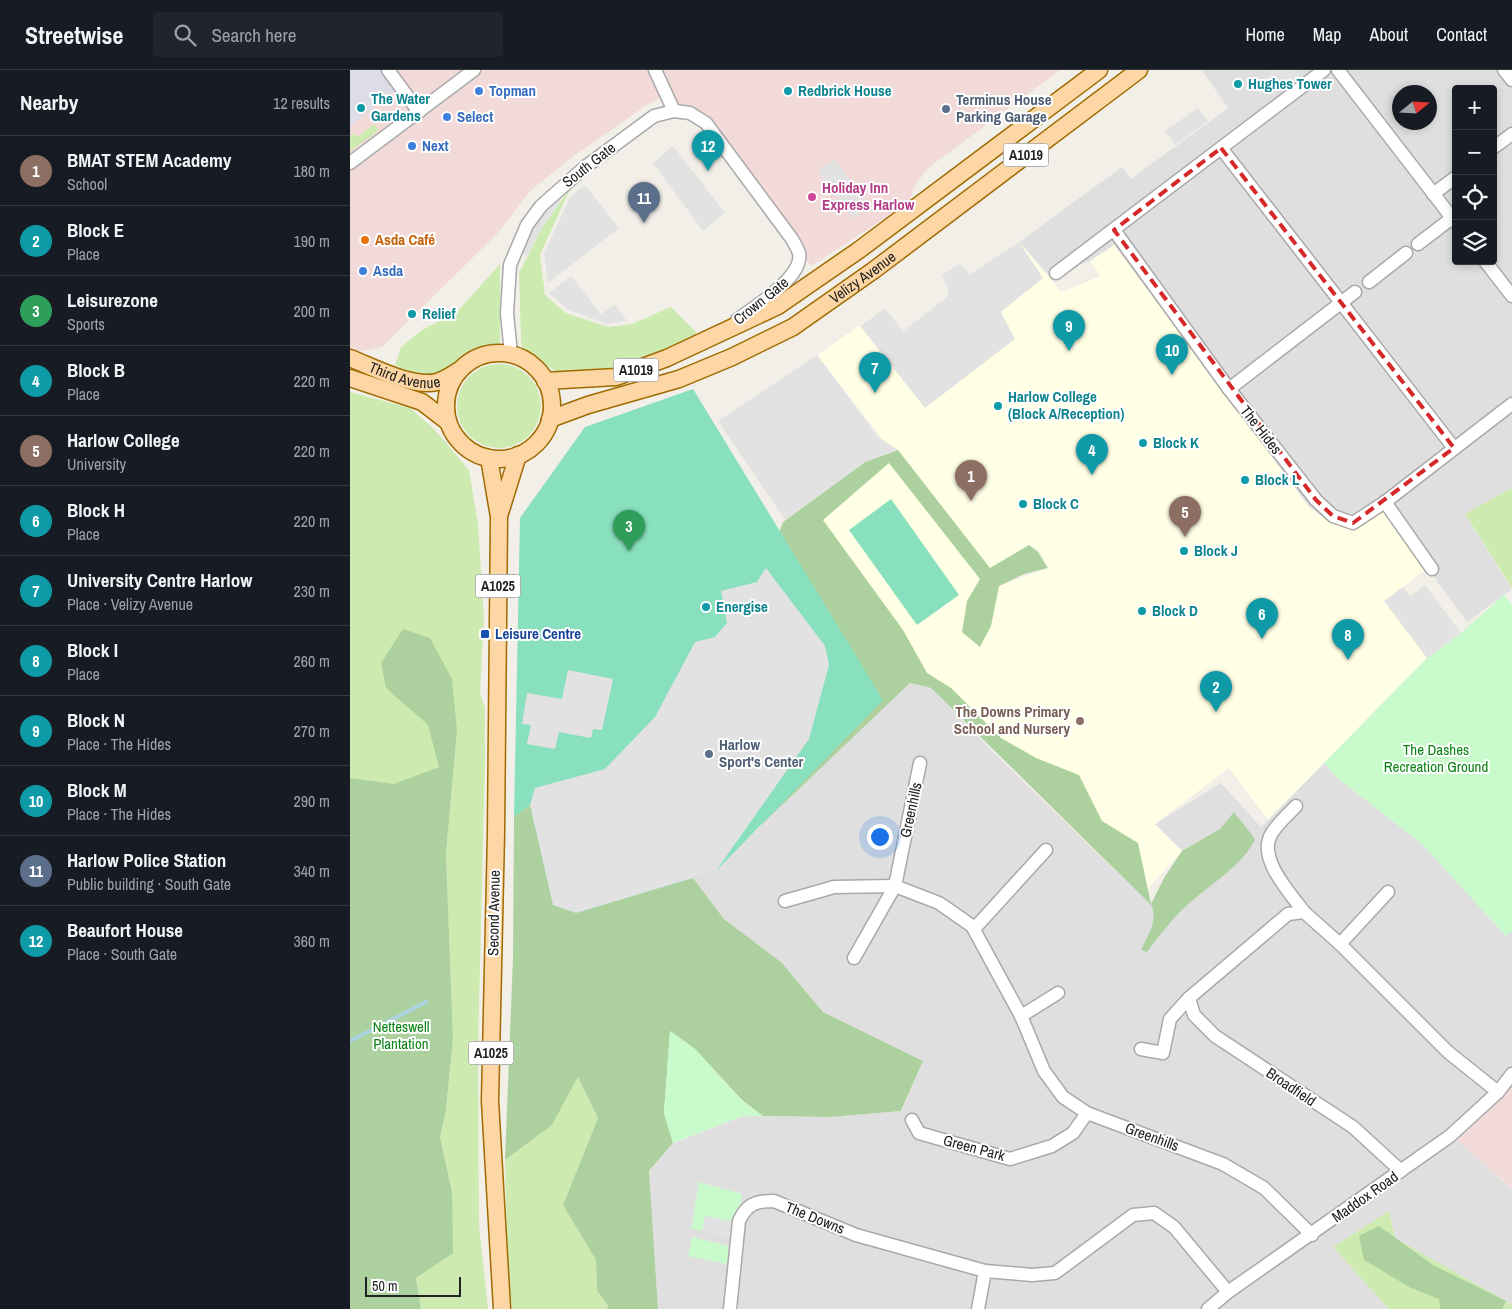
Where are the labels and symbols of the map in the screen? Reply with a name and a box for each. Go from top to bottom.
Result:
place label: Hughes Tower [1248,73,1332,94]
marker: Hughes Tower [1232,78,1244,90]
place label: Topman [489,80,536,101]
place label: Redbrick House [798,80,892,101]
marker: Topman [473,85,485,97]
marker: Redbrick House [782,85,794,97]
north arrow [1392,85,1437,130]
place label: The Water Gardens [371,88,430,126]
place label: Terminus House Parking Garage [956,89,1052,127]
marker: The Water Gardens [355,102,367,114]
marker: Terminus House Parking Garage [940,103,952,115]
place label: Select [457,106,493,127]
marker: Select [441,111,453,123]
pin: 12 [692,130,724,171]
place label: Next [422,135,449,156]
street label: South Gate [558,137,620,192]
marker: Next [406,140,418,152]
road number: A1019 [1004,144,1048,166]
place label: Holiday Inn Express Harlow [822,177,915,215]
pin: 11 [628,182,660,223]
marker: Holiday Inn Express Harlow [806,191,818,203]
place label: Asda Café [375,229,435,250]
marker: Asda Café [359,234,371,246]
street label: Velizy Avenue [825,246,900,308]
place label: Asda [373,260,403,281]
marker: Asda [357,265,369,277]
street label: Crown Gate [729,272,793,329]
place label: Relief [422,303,456,324]
marker: Relief [406,308,418,320]
pin: 9 [1053,310,1085,351]
pin: 10 [1156,334,1188,375]
pin: 7 [859,352,891,393]
street label: Third Avenue [366,356,442,393]
road number: A1019 [614,358,658,382]
place label: Harlow College (Block A/Reception) [1008,386,1124,424]
marker: Harlow College (Block A/Reception) [992,400,1004,412]
street label: The Hides [1236,401,1287,459]
place label: Block K [1153,432,1199,453]
pin: 4 [1076,434,1108,475]
marker: Block K [1137,437,1149,449]
pin: 1 [955,460,987,501]
place label: Block L [1255,469,1300,490]
marker: Block L [1239,474,1251,486]
place label: Block C [1033,493,1079,514]
pin: 5 [1169,496,1201,537]
marker: Block C [1017,498,1029,510]
pin: 3 [613,510,645,551]
place label: Block J [1194,540,1238,561]
marker: Block J [1178,545,1190,557]
road number: A1025 [476,574,520,598]
place label: Energise [716,596,768,617]
pin: 6 [1246,598,1278,639]
place label: Block D [1152,600,1198,621]
marker: Energise [700,601,712,613]
marker: Block D [1136,605,1148,617]
pin: 8 [1332,619,1364,660]
place label: Leisure Centre [495,623,581,644]
marker: Leisure Centre [479,628,491,640]
pin: 2 [1200,671,1232,712]
place label: The Downs Primary School and Nursery [954,701,1070,739]
marker: The Downs Primary School and Nursery [1074,715,1086,727]
place label: Harlow Sport's Center [719,734,803,772]
park label: The Dashes Recreation Ground [1384,739,1488,777]
marker: Harlow Sport's Center [703,748,715,760]
street label: Greenhills [894,780,927,839]
your location [867,824,893,850]
street label: Second Avenue [482,870,505,956]
park label: Netteswell Plantation [373,1016,429,1054]
road number: A1025 [468,1041,514,1064]
street label: Broadfield [1262,1062,1320,1111]
street label: Greenhills [1122,1117,1182,1156]
street label: Green Park [941,1129,1008,1166]
street label: Maddox Road [1327,1166,1402,1227]
street label: The Downs [782,1196,848,1239]
scale bar [365,1274,461,1297]

